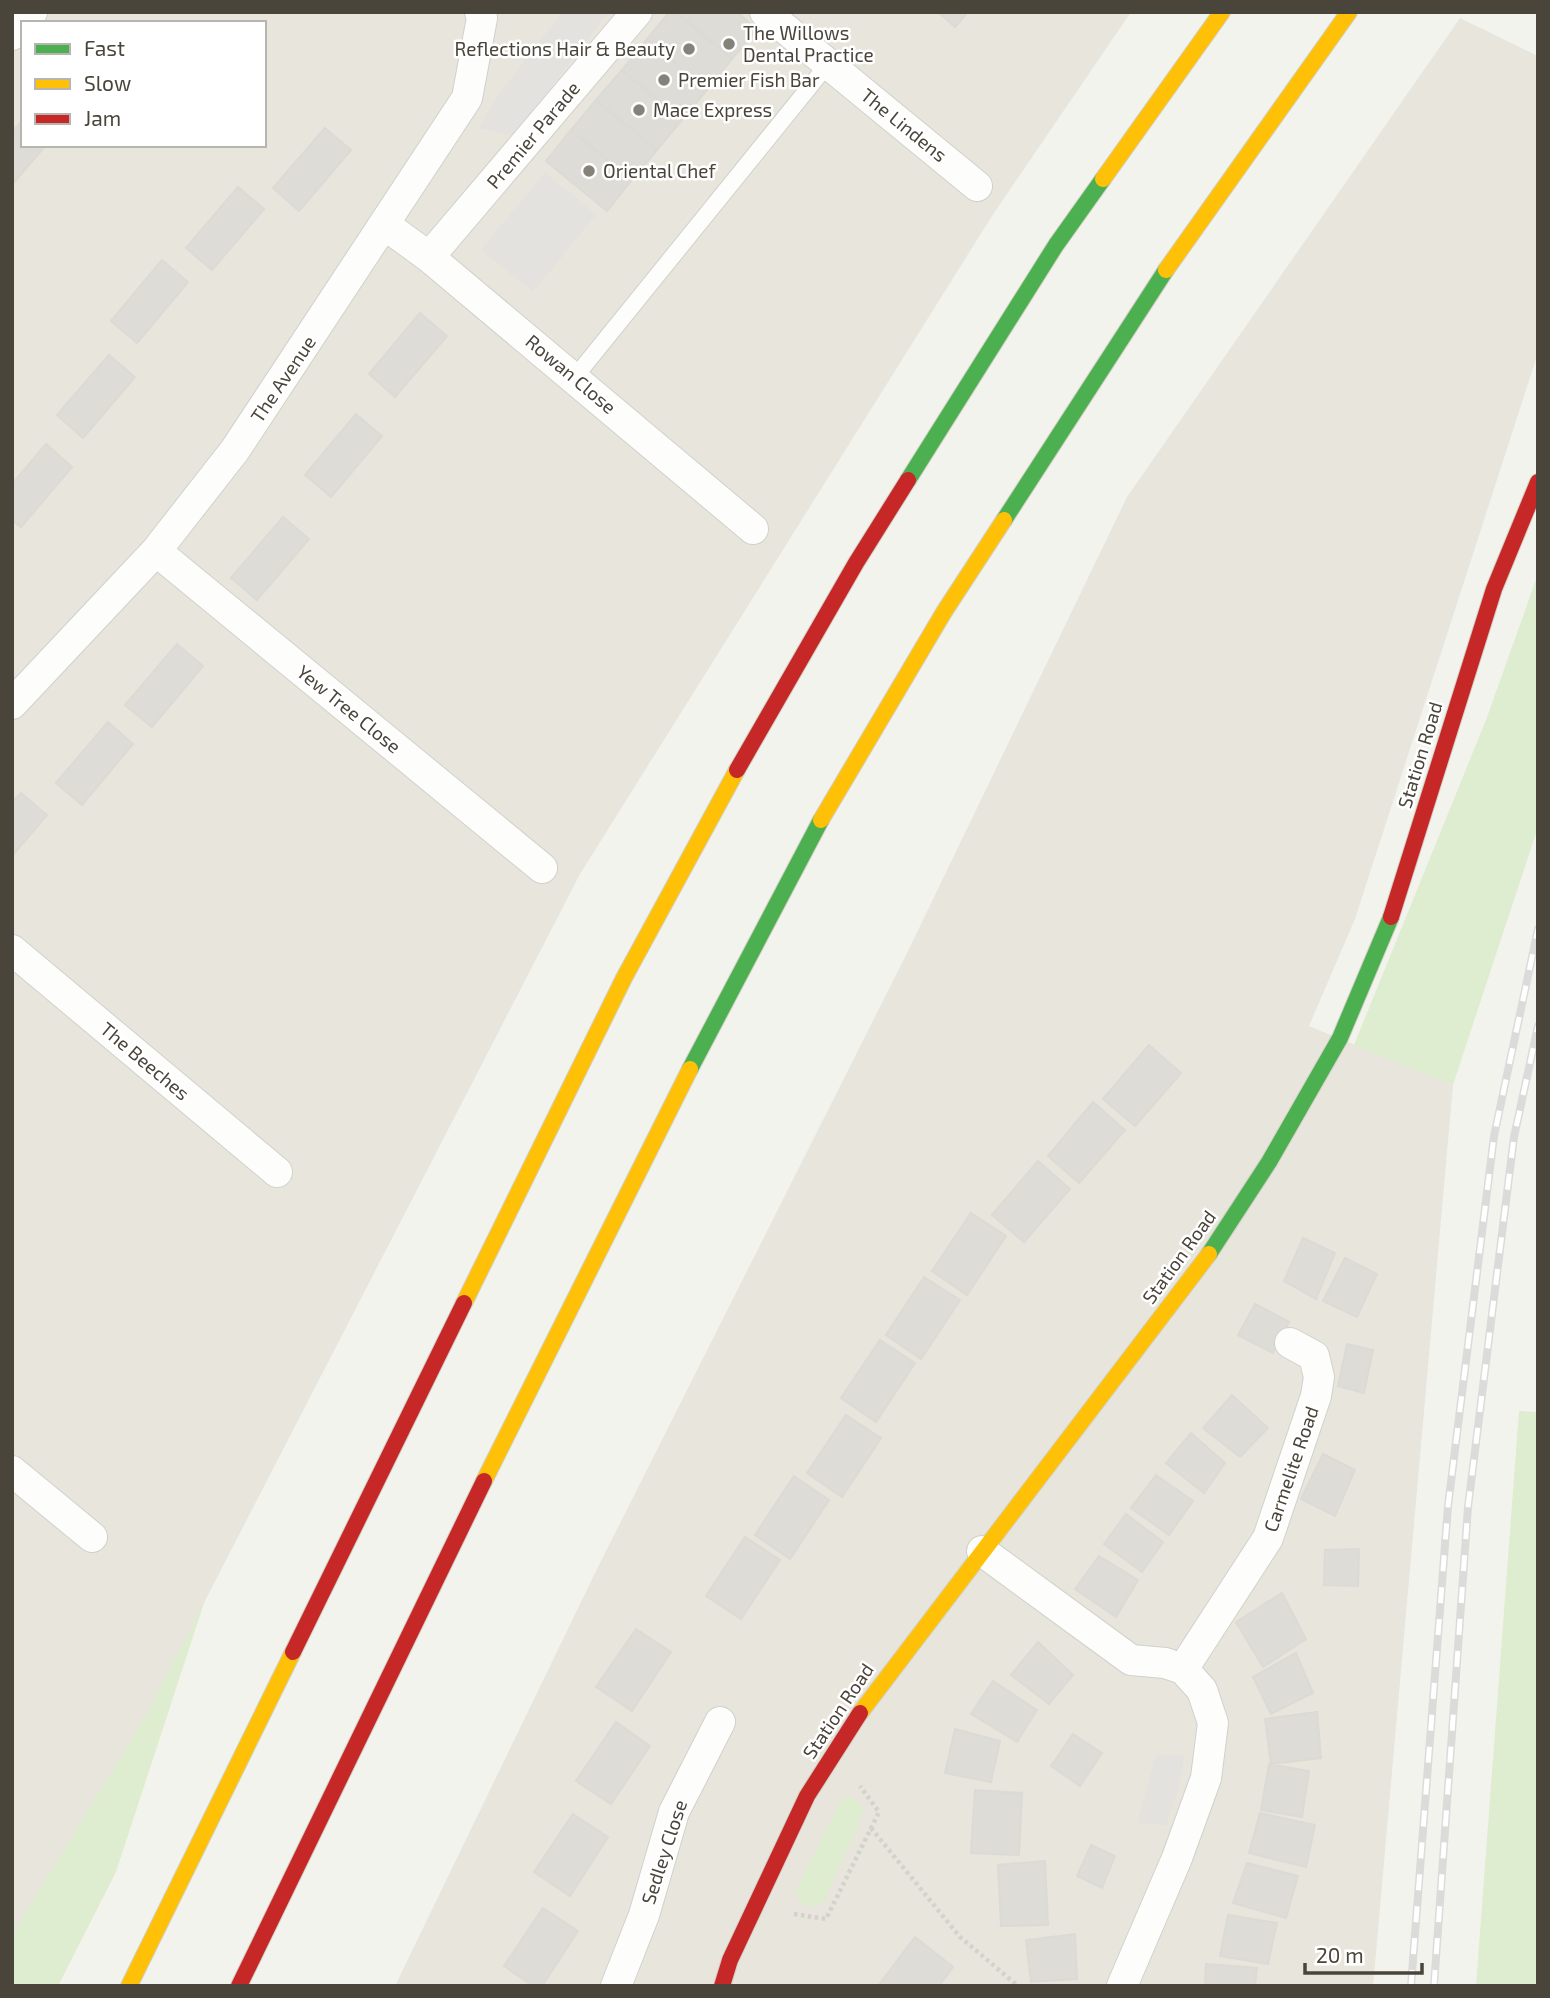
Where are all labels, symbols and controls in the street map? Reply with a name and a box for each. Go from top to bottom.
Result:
legend [21,21,266,147]
place label: The Willows Dental Practice [743,21,874,66]
text: Fast [84,35,125,60]
marker: The Willows Dental Practice [721,36,737,52]
place label: Reflections Hair & Beauty [455,37,675,60]
marker: Reflections Hair & Beauty [681,41,697,57]
place label: Premier Fish Bar [678,68,820,91]
text: Slow [84,70,131,95]
marker: Premier Fish Bar [656,72,672,88]
street label: Premier Parade [481,77,584,193]
street label: The Lindens [857,83,952,166]
place label: Mace Express [653,98,772,121]
marker: Mace Express [631,102,647,118]
text: Jam [84,105,121,130]
place label: Oriental Chef [603,159,716,182]
marker: Oriental Chef [581,163,597,179]
street label: Rowan Close [521,329,621,418]
street label: The Avenue [245,331,320,426]
street label: Yew Tree Close [293,660,406,758]
street label: Station Road [1392,699,1447,811]
street label: The Beeches [96,1017,194,1104]
street label: Station Road [1137,1205,1220,1308]
street label: Carmelite Road [1258,1403,1323,1535]
street label: Station Road [797,1659,878,1763]
street label: Sedley Close [636,1797,691,1907]
scale bar [1305,1932,1422,1976]
text: 20 m [1316,1942,1364,1967]

